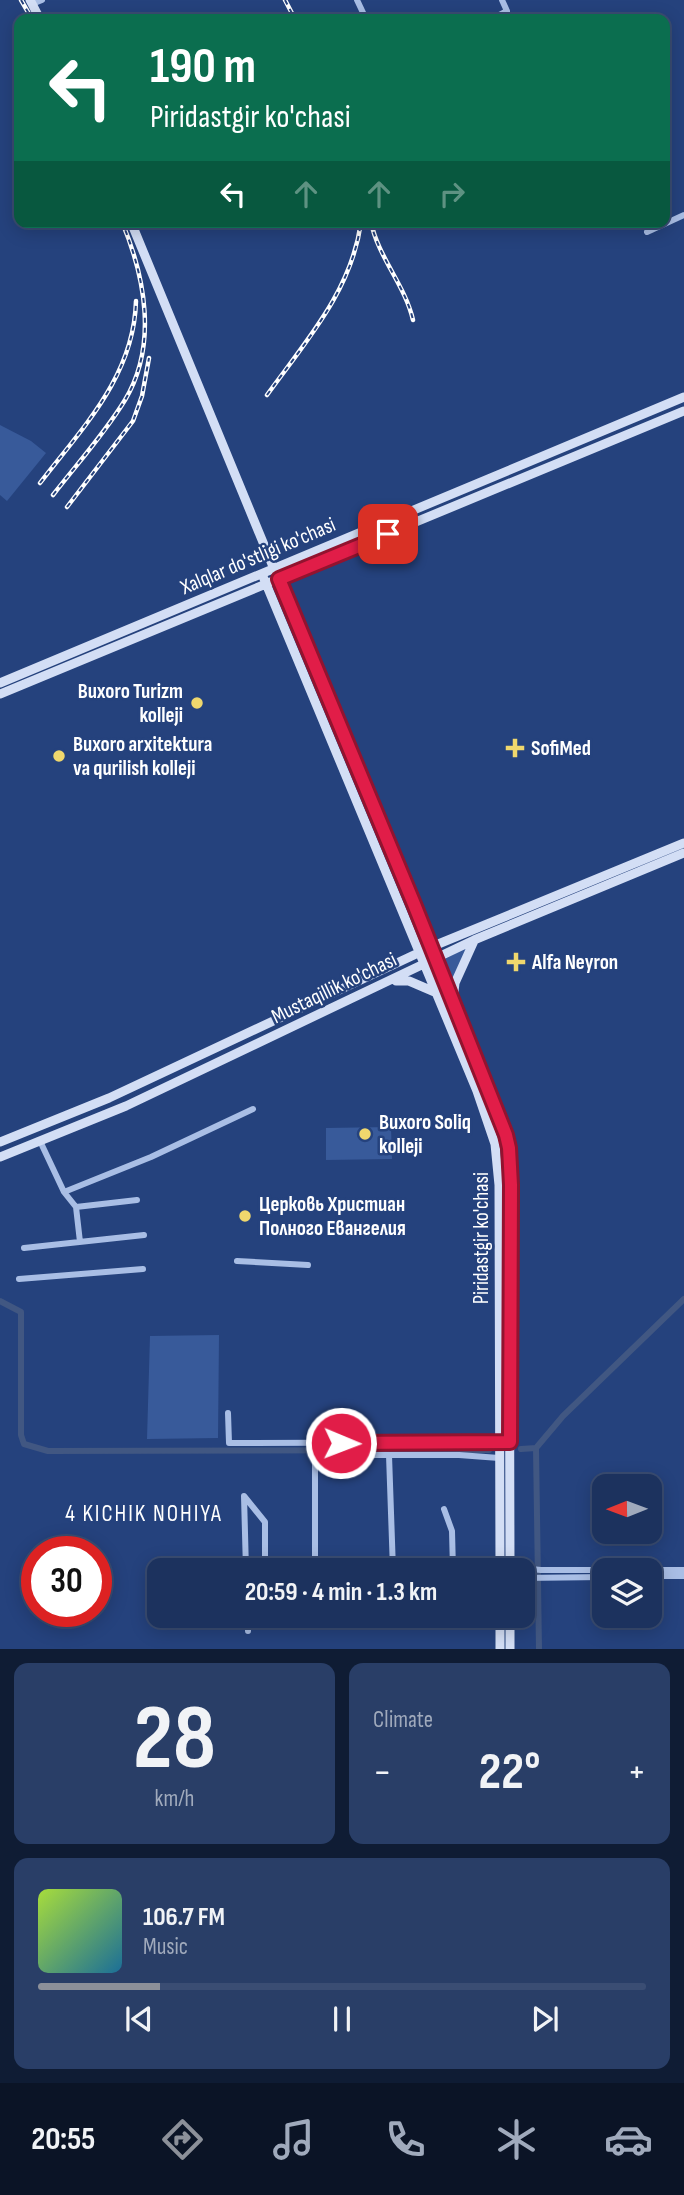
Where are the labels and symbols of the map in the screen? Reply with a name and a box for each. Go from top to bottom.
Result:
pin [358,504,418,564]
street label: Xalqlar do'stligi ko'chasi [176,512,339,600]
place label: Buxoro Turizm kolleji [78,679,183,728]
marker: Buxoro Turizm kolleji [189,695,205,711]
place label: Buxoro arxitektura va qurilish kolleji [73,732,212,781]
place label: SofiMed [531,736,591,761]
marker: SofiMed [505,738,525,758]
marker: Buxoro arxitektura va qurilish kolleji [51,748,67,764]
street label: Mustaqillik ko'chasi [267,947,401,1029]
place label: Alfa Neyron [531,950,618,975]
marker: Alfa Neyron [506,952,526,972]
place label: Buxoro Soliq kolleji [379,1110,471,1159]
marker: Buxoro Soliq kolleji [357,1126,373,1142]
street label: Piridastgir ko'chasi [469,1172,494,1304]
place label: Церковь Христиан Полного Евангелия [259,1192,406,1241]
marker: Церковь Христиан Полного Евангелия [237,1208,253,1224]
position arrow [304,1406,378,1480]
north arrow [592,1474,662,1544]
district label: 4 KICHIK NOHIYA [65,1500,223,1528]
speed limit sign: 30 [21,1536,112,1627]

